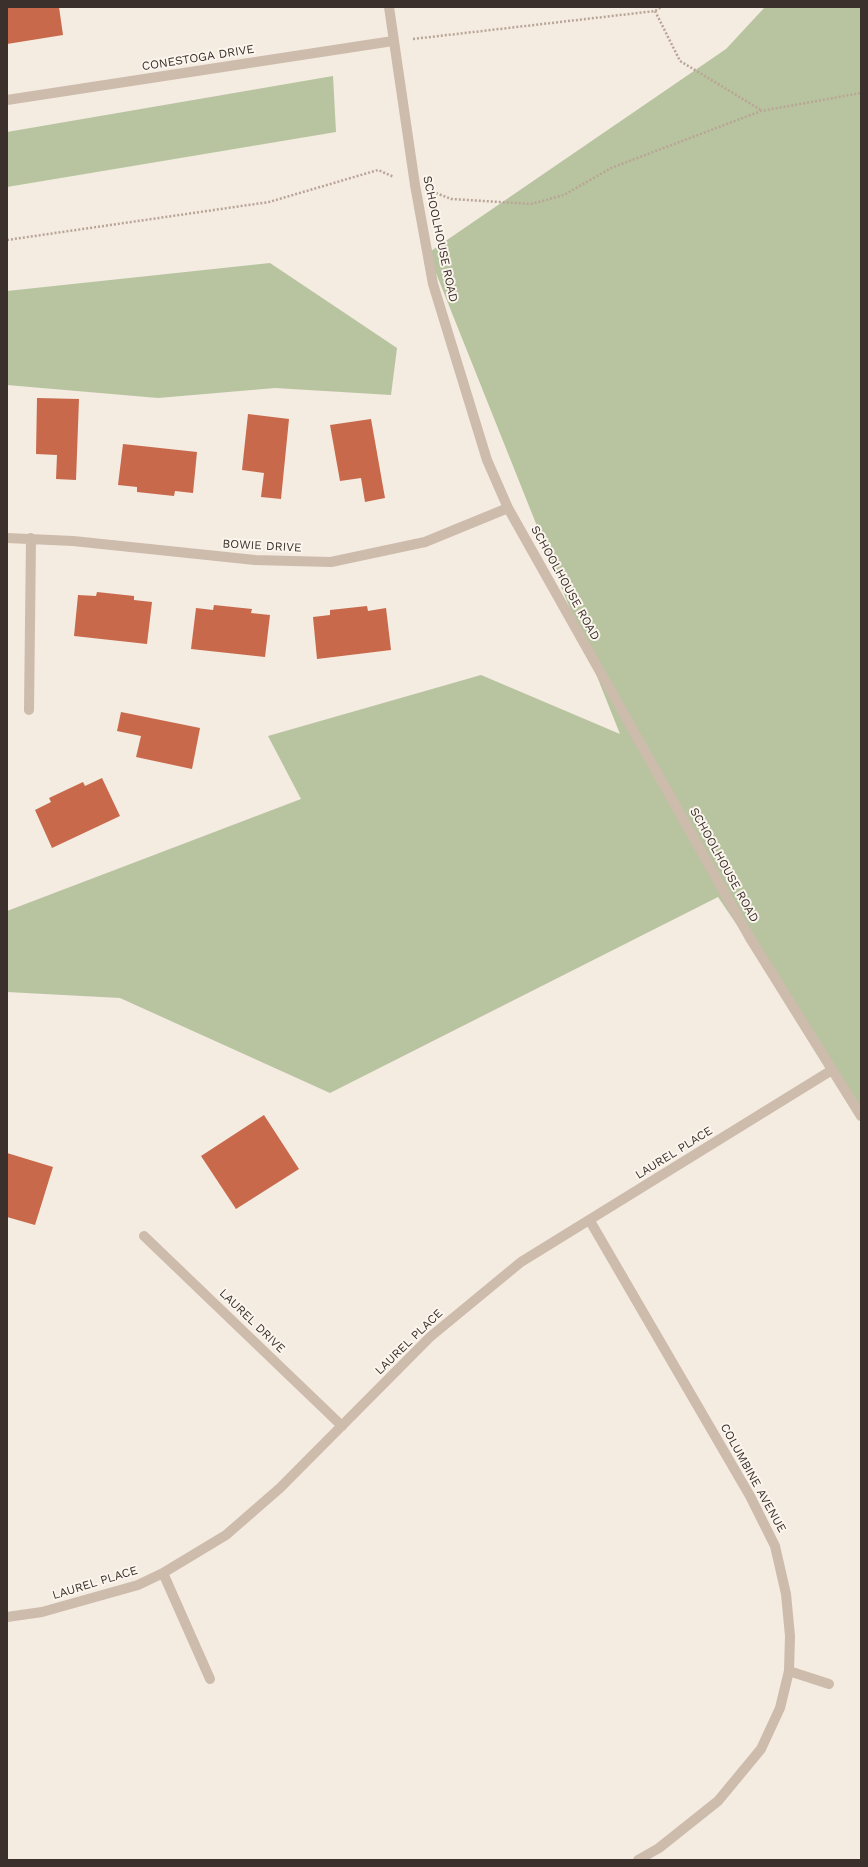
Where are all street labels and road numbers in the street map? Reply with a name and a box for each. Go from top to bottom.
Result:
street label: CONESTOGA DRIVE [141,42,255,74]
street label: SCHOOLHOUSE ROAD [420,175,460,303]
street label: SCHOOLHOUSE ROAD [527,523,603,643]
street label: BOWIE DRIVE [222,537,302,555]
street label: SCHOOLHOUSE ROAD [686,805,762,925]
street label: LAUREL PLACE [633,1124,715,1182]
street label: LAUREL DRIVE [216,1286,288,1356]
street label: LAUREL PLACE [372,1306,446,1378]
street label: COLUMBINE AVENUE [717,1421,789,1535]
street label: LAUREL PLACE [51,1563,139,1603]

